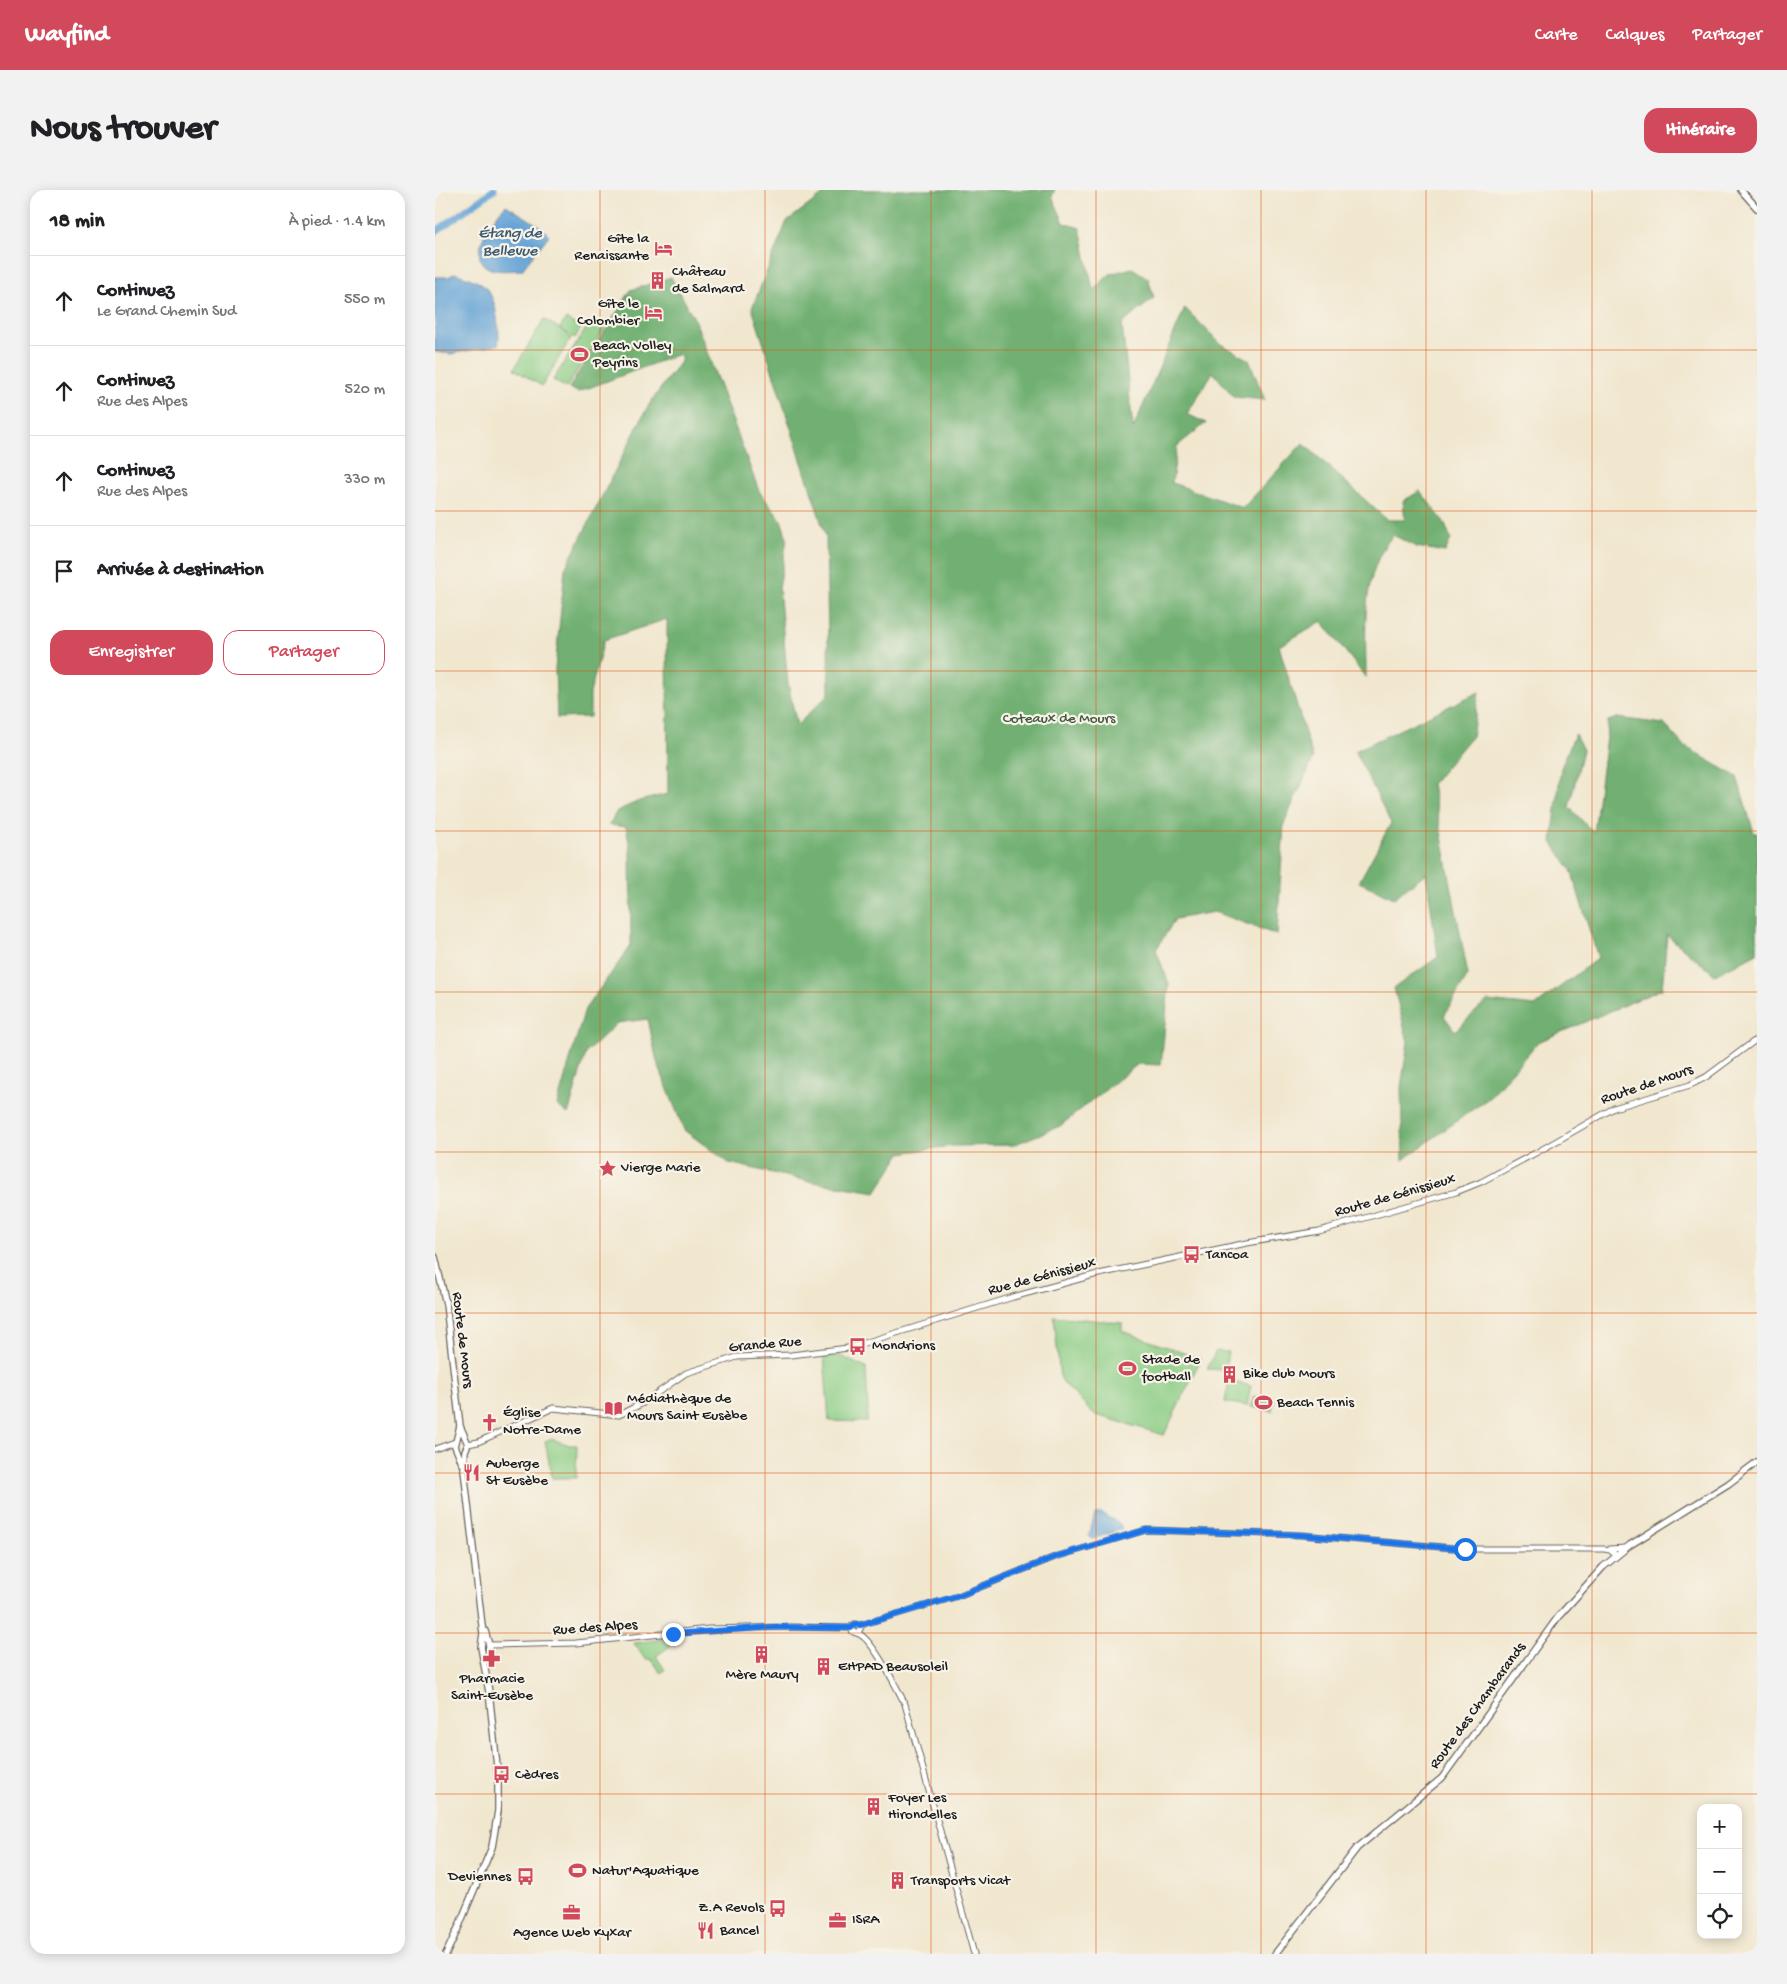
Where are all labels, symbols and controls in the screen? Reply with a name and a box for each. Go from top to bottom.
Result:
text: Wayfind [25,21,109,50]
text: Carte [1535,25,1578,46]
text: Calques [1606,25,1664,46]
text: Partager [1692,25,1762,46]
button: Itinéraire [1644,108,1757,153]
text: Nous trouver [30,110,216,151]
text: 18 min [50,210,104,235]
text: À pied · 1.4 km [289,213,385,232]
water label: Étang de Bellevue [478,225,542,262]
place label: Gîte la Renaissante [574,230,650,265]
hotel icon: Gîte la Renaissante [653,238,673,258]
place label: Château de Salmard [672,263,745,298]
building icon: Château de Salmard [648,271,668,291]
text: Continuez [97,280,174,303]
icon: ahead [50,287,78,315]
text: 550 m [344,291,385,310]
place label: Gîte le Colombier [577,295,641,330]
text: Le Grand Chemin Sud [97,303,236,322]
hotel icon: Gîte le Colombier [643,303,663,323]
place label: Beach Volley Peyrins [592,337,672,372]
sports icon: Beach Volley Peyrins [569,345,589,365]
text: Continuez [97,370,174,393]
icon: ahead [50,377,78,405]
text: 520 m [345,381,385,400]
text: Rue des Alpes [97,393,187,412]
text: Continuez [97,460,174,483]
icon: ahead [50,467,78,495]
text: 330 m [344,471,385,490]
text: Rue des Alpes [97,483,187,502]
icon: arrive [50,557,78,585]
text: Arrivée à destination [97,559,263,582]
button: Enregistrer [50,630,213,675]
button: Partager [223,630,385,675]
park label: Coteaux de Mours [1003,710,1116,728]
street label: Route de Mours [1599,1061,1696,1109]
place icon: Vierge Marie [597,1158,617,1178]
place label: Vierge Marie [620,1159,701,1177]
street label: Route de Génissieux [1333,1170,1458,1222]
bus stop icon: Tancoa [1182,1245,1202,1265]
place label: Tancoa [1205,1246,1249,1264]
street label: Rue de Génissieux [986,1254,1098,1300]
street label: Route de Mours [447,1291,477,1389]
street label: Grande Rue [728,1333,802,1357]
bus stop icon: Mondrions [848,1336,868,1356]
place label: Mondrions [872,1337,936,1355]
place label: Stade de football [1141,1351,1200,1386]
sports icon: Stade de football [1118,1359,1138,1379]
building icon: Bike club Mours [1219,1364,1239,1384]
place label: Bike club Mours [1242,1365,1335,1383]
place label: Médiathèque de Mours Saint Eusèbe [627,1390,748,1425]
sports icon: Beach Tennis [1253,1393,1273,1413]
place label: Beach Tennis [1276,1394,1354,1412]
library icon: Médiathèque de Mours Saint Eusèbe [603,1398,623,1418]
place label: Église Notre-Dame [503,1404,581,1439]
church icon: Église Notre-Dame [479,1412,499,1432]
place label: Auberge St Eusèbe [486,1455,548,1490]
restaurant icon: Auberge St Eusèbe [462,1463,482,1483]
route start [1454,1538,1477,1561]
street label: Rue des Alpes [552,1616,638,1640]
route end [662,1623,685,1646]
street label: Route des Chambarands [1426,1639,1530,1773]
building icon: Mère Maury [752,1644,772,1664]
pharmacy icon: Pharmacie Saint-Eusèbe [482,1648,502,1668]
building icon: EHPAD Beausoleil [814,1657,834,1677]
place label: EHPAD Beausoleil [838,1658,948,1676]
place label: Mère Maury [725,1666,799,1684]
place label: Pharmacie Saint-Eusèbe [451,1670,533,1705]
bus stop icon: Cèdres [491,1765,511,1785]
place label: Cèdres [515,1766,559,1784]
place label: Foyer Les Hirondelles [887,1789,957,1824]
building icon: Foyer Les Hirondelles [864,1797,884,1817]
map controls [1697,1804,1742,1939]
button: + [1697,1804,1742,1849]
button: − [1697,1849,1742,1894]
sports icon: Natur'Aquatique [568,1861,588,1881]
place label: Natur'Aquatique [592,1862,699,1880]
bus stop icon: Deviennes [515,1867,535,1887]
place label: Deviennes [447,1868,511,1886]
building icon: Transports Vicat [887,1871,907,1891]
place label: Transports Vicat [910,1872,1012,1890]
button: locate [1697,1894,1742,1939]
bus stop icon: Z.A Revols [768,1898,788,1918]
place label: Z.A Revols [698,1899,764,1917]
office icon: Agence Web Kyxar [562,1902,582,1922]
office icon: ISRA [828,1910,848,1930]
place label: ISRA [852,1911,880,1929]
restaurant icon: Bancel [696,1921,716,1941]
place label: Bancel [719,1922,759,1940]
place label: Agence Web Kyxar [513,1924,633,1942]

